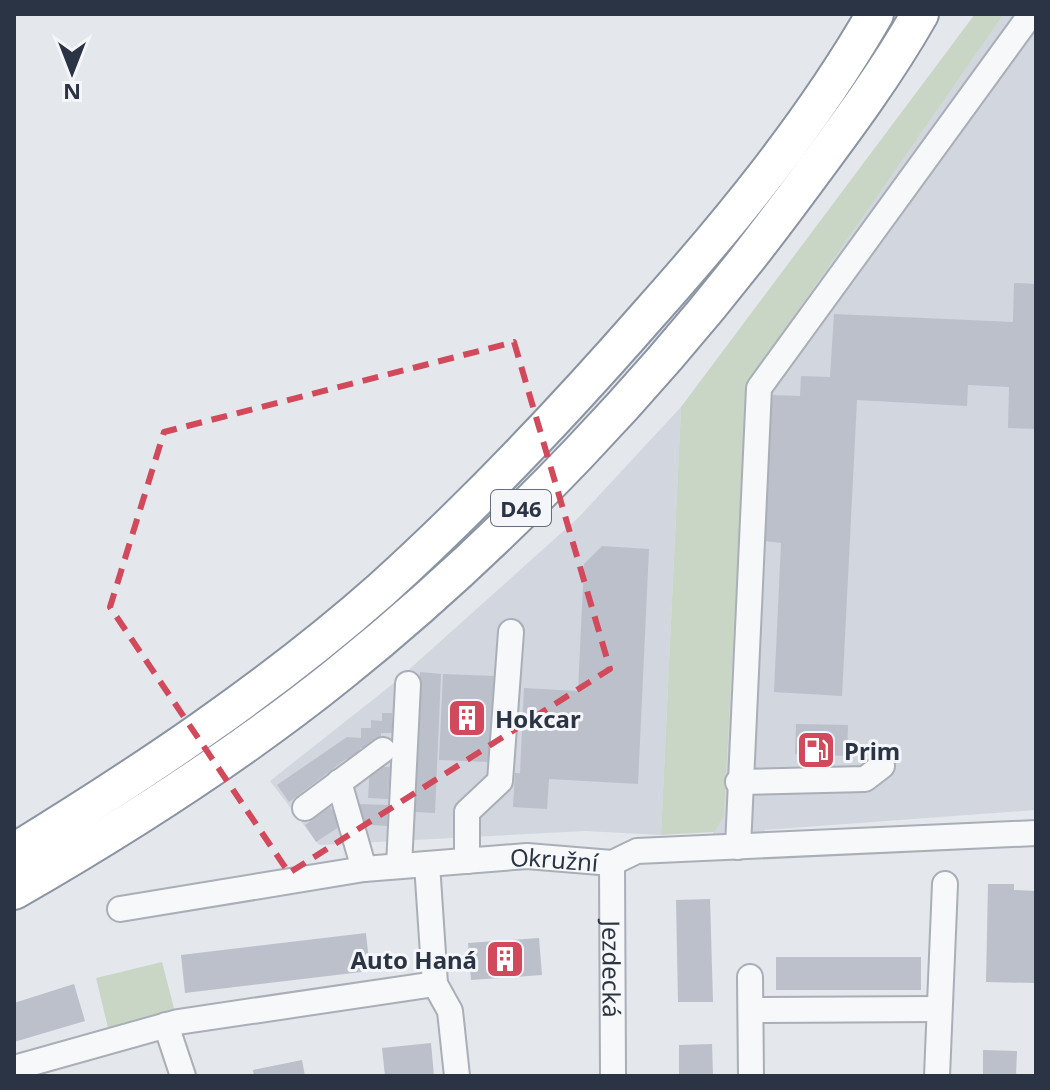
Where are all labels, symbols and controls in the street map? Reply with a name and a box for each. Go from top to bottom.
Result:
north arrow [32,32,112,112]
text: N [63,78,81,108]
road number: D46 [491,490,551,526]
building icon: Hokcar [446,697,488,739]
place label: Hokcar [495,702,581,735]
fuel station icon: Prim [795,729,837,771]
place label: Prim [844,734,900,767]
street label: Okružní [509,839,600,878]
street label: Jezdecká [596,918,629,1018]
building icon: Auto Haná [484,938,526,980]
place label: Auto Haná [350,943,477,976]

